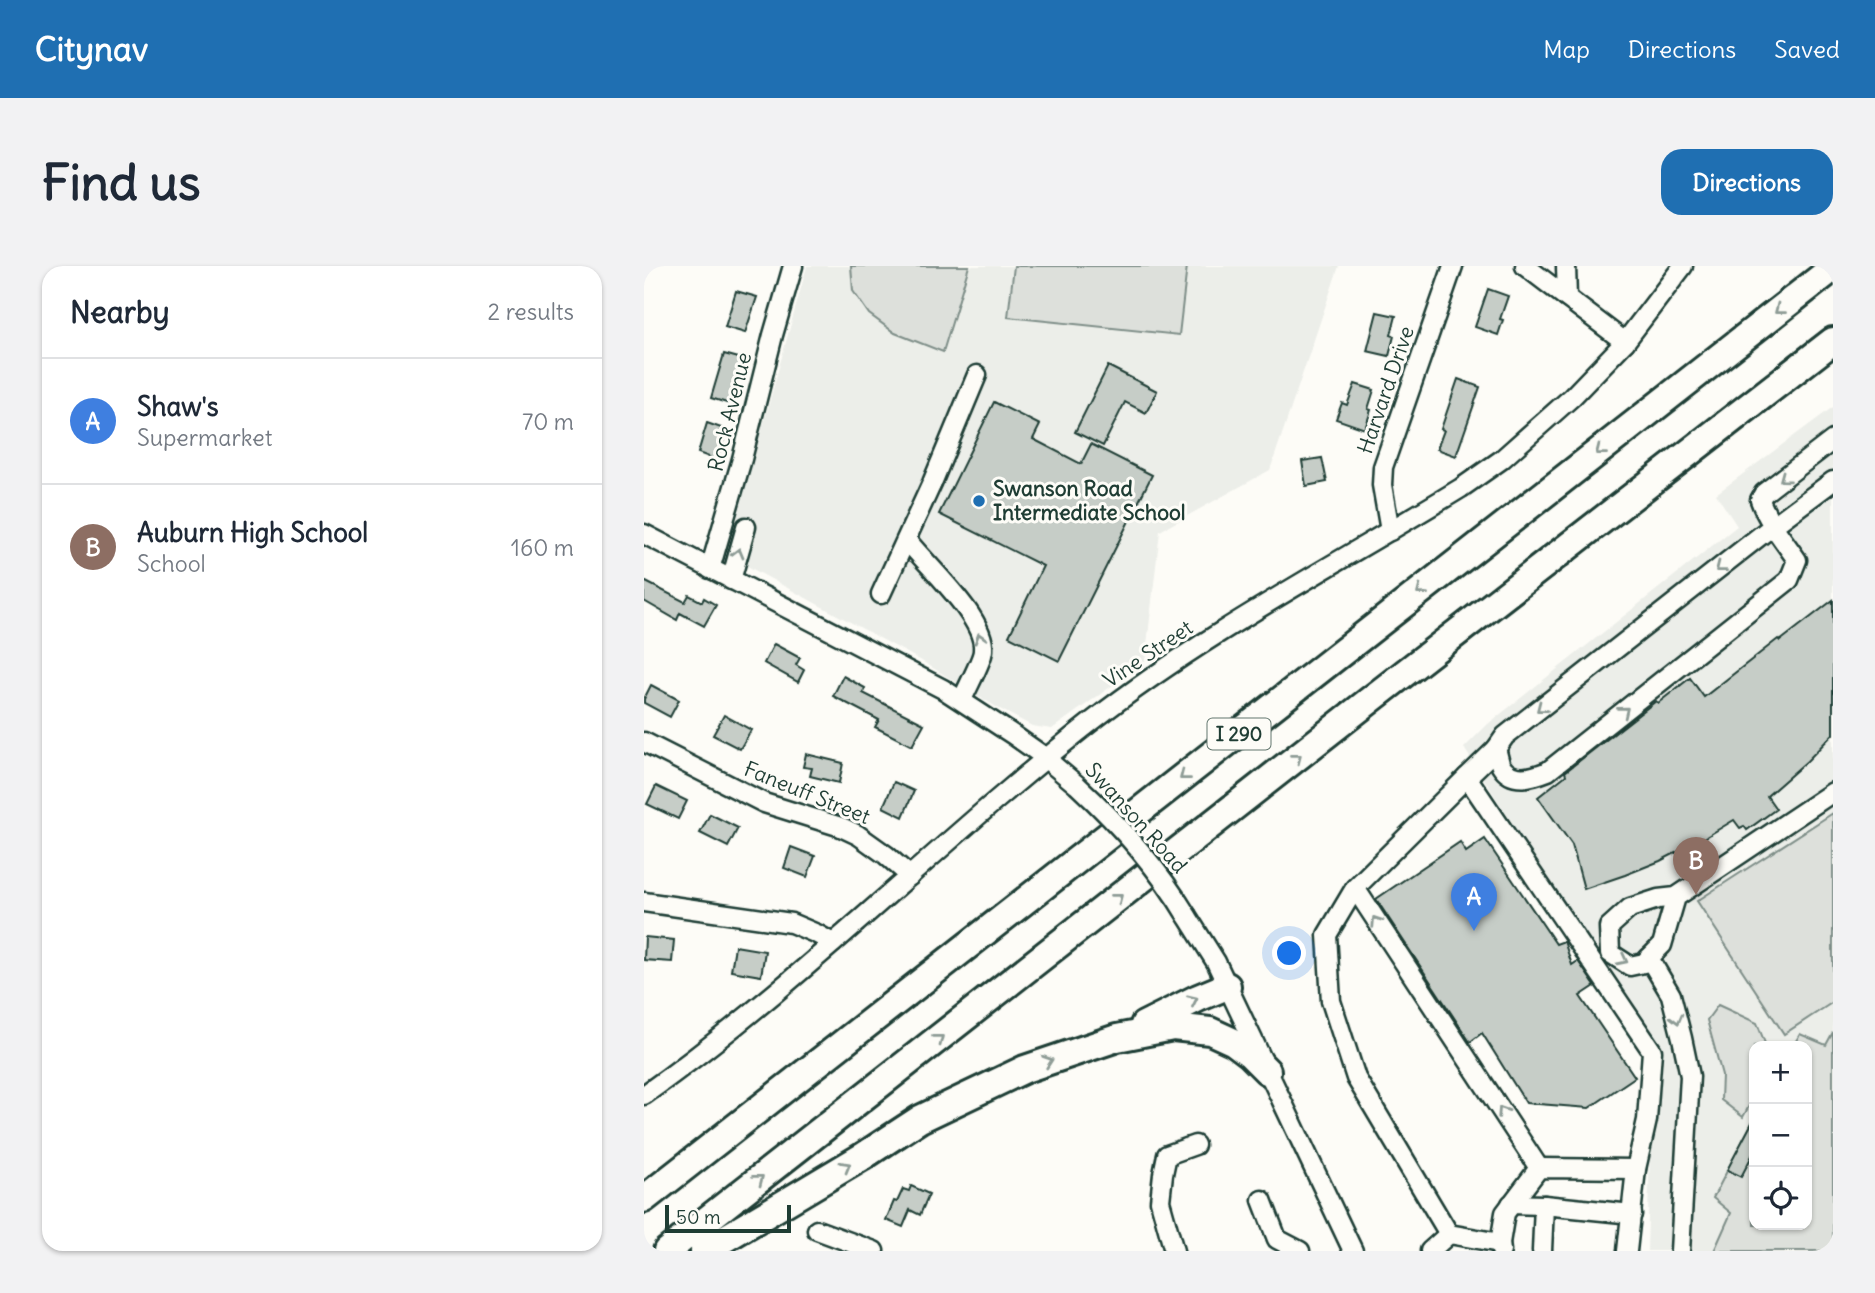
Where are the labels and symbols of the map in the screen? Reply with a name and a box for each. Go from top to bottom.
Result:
one-way arrow [1774,302,1787,315]
street label: Harvard Drive [1351,323,1420,457]
street label: Rock Avenue [702,350,757,474]
one-way arrow [1595,442,1608,455]
one-way arrow [1779,470,1791,482]
place label: Swanson Road Intermediate School [993,475,1185,526]
marker: Swanson Road Intermediate School [971,493,987,509]
one-way arrow [730,548,745,560]
one-way arrow [1715,559,1728,572]
one-way arrow [1416,583,1429,596]
street label: Vine Street [1098,614,1198,693]
one-way arrow [973,632,988,644]
one-way arrow [1536,699,1549,712]
one-way arrow [1616,707,1628,720]
road number: I 290 [1208,719,1270,750]
one-way arrow [1289,753,1301,766]
street label: Faneuff Street [740,755,874,830]
street label: Swanson Road [1080,757,1193,879]
one-way arrow [1179,768,1191,781]
pin: B [1673,837,1719,895]
pin: A [1451,873,1497,931]
one-way arrow [1110,894,1122,907]
one-way arrow [1372,916,1385,929]
your location [1272,936,1306,970]
one-way arrow [1616,951,1628,965]
one-way arrow [1186,995,1198,1009]
one-way arrow [1669,1013,1683,1025]
one-way arrow [931,1034,943,1047]
one-way arrow [1041,1055,1053,1070]
one-way arrow [1497,1105,1510,1118]
one-way arrow [839,1161,852,1174]
one-way arrow [752,1174,764,1187]
scale bar [665,1202,791,1234]

